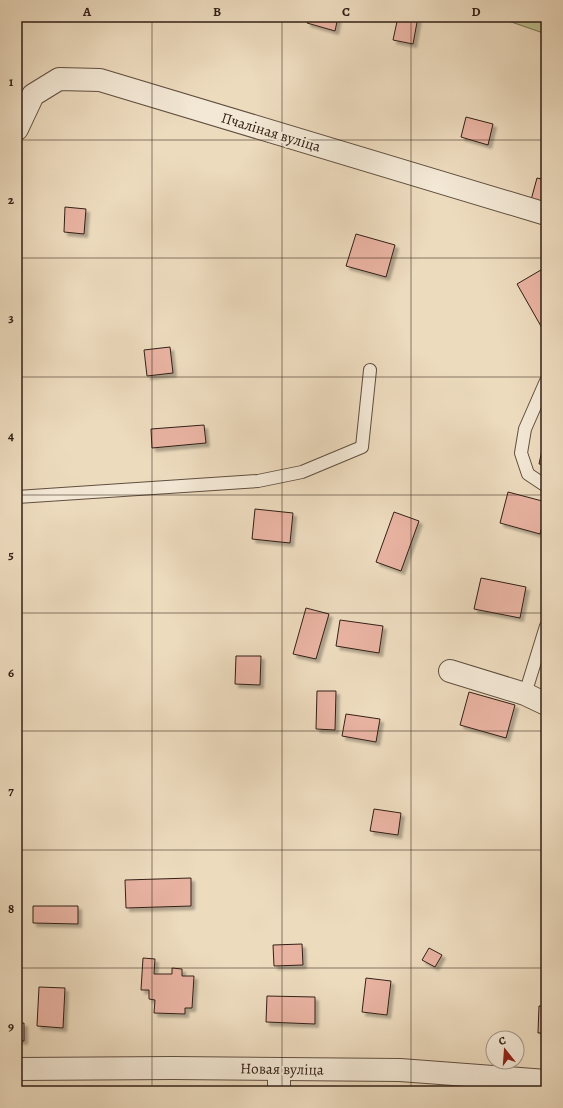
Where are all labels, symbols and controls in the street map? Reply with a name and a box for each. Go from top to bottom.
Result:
text: A [82,3,92,20]
text: B [213,3,221,20]
text: C [342,3,350,20]
text: D [471,3,481,20]
text: 1 [9,73,14,90]
street label: Пчаліная вуліца [219,107,323,157]
text: 2 [8,191,15,208]
text: 3 [8,309,14,326]
text: 4 [8,427,14,444]
text: 5 [8,546,14,563]
text: 6 [8,664,14,681]
text: 7 [8,782,14,799]
text: 8 [8,900,14,917]
text: 9 [8,1018,14,1035]
north arrow [485,1030,525,1070]
text: С [497,1033,508,1049]
street label: Новая вуліца [240,1058,324,1080]

